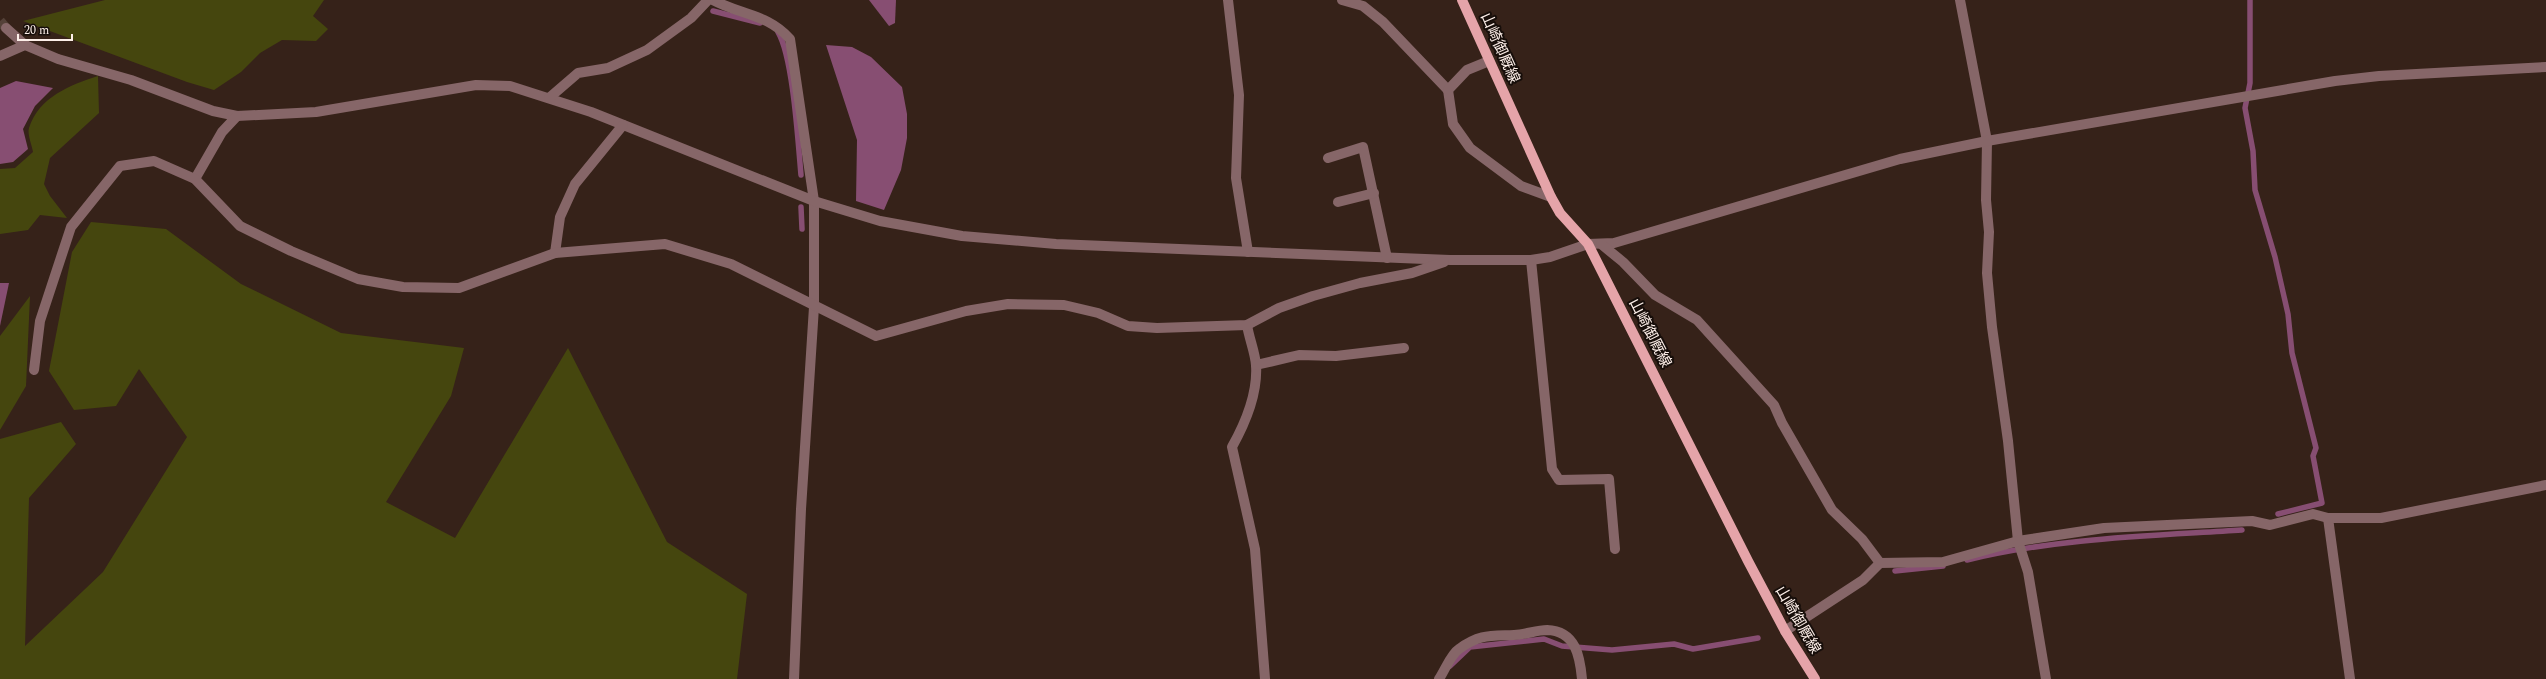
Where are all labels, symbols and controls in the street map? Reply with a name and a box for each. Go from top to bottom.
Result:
street label: 山崎御厩線 [1474,9,1526,87]
scale bar [18,16,72,42]
text: 20 m [24,21,49,40]
street label: 山崎御厩線 [1623,294,1677,372]
street label: 山崎御厩線 [1769,582,1827,658]

